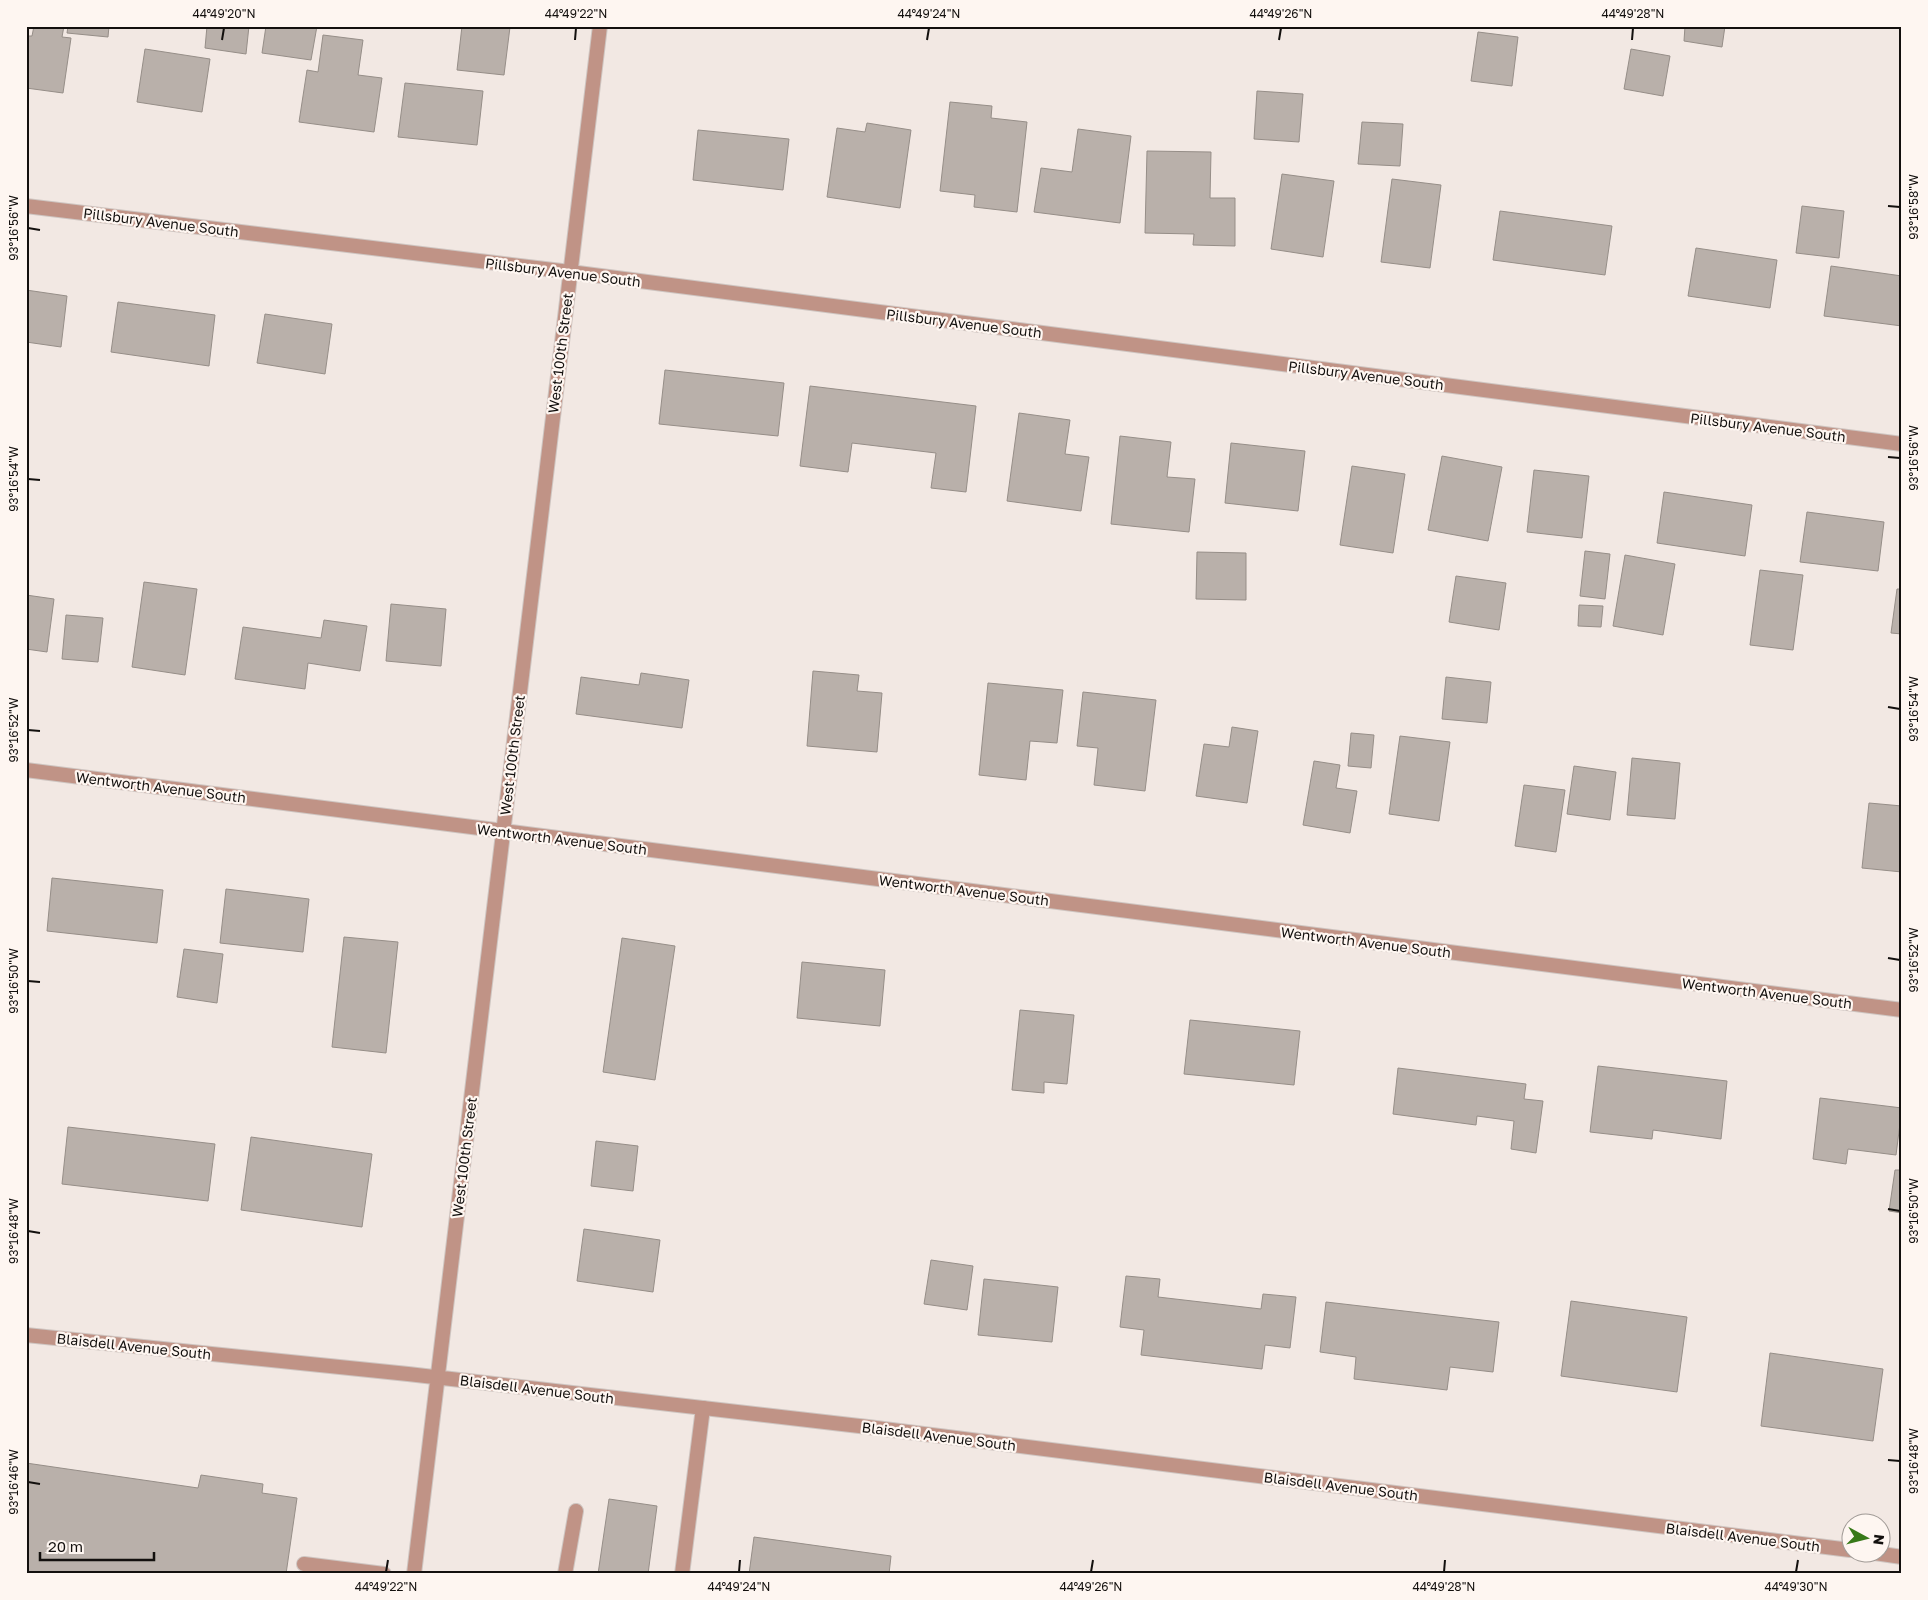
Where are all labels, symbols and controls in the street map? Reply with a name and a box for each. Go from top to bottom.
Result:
text: 44°49'20"N [192,6,256,21]
text: 44°49'22"N [545,6,607,21]
text: 44°49'24"N [898,6,960,21]
text: 44°49'26"N [1250,6,1312,21]
text: 44°49'28"N [1602,6,1664,21]
text: 93°16'58"W [1906,174,1921,240]
text: 93°16'56"W [6,195,21,261]
street label: Pillsbury Avenue South [82,204,240,240]
street label: Pillsbury Avenue South [484,254,642,290]
street label: West 100th Street [544,292,576,414]
street label: Pillsbury Avenue South [885,305,1043,341]
street label: Pillsbury Avenue South [1287,357,1445,393]
street label: Pillsbury Avenue South [1689,409,1847,445]
text: 93°16'56"W [1906,425,1921,491]
text: 93°16'54"W [6,446,21,512]
text: 93°16'54"W [1906,676,1921,742]
street label: West 100th Street [496,694,528,816]
text: 93°16'52"W [6,697,21,763]
street label: Wentworth Avenue South [75,768,247,806]
street label: Wentworth Avenue South [476,820,648,858]
street label: Wentworth Avenue South [878,871,1050,909]
street label: Wentworth Avenue South [1280,923,1452,961]
text: 93°16'52"W [1906,927,1921,993]
text: 93°16'50"W [6,948,21,1014]
street label: Wentworth Avenue South [1681,974,1853,1012]
street label: West 100th Street [448,1096,480,1218]
text: 93°16'50"W [1906,1178,1921,1244]
text: 93°16'48"W [6,1198,21,1264]
street label: Blaisdell Avenue South [56,1329,212,1363]
street label: Blaisdell Avenue South [459,1371,615,1407]
street label: Blaisdell Avenue South [861,1418,1017,1454]
text: 93°16'48"W [1906,1428,1921,1494]
text: 93°16'46"W [6,1449,21,1515]
street label: Blaisdell Avenue South [1263,1468,1419,1504]
north arrow [1840,1512,1890,1562]
street label: Blaisdell Avenue South [1665,1519,1821,1555]
scale bar [40,1530,154,1562]
text: N [1870,1533,1888,1546]
text: 20 m [48,1537,83,1555]
text: 44°49'22"N [355,1579,417,1594]
text: 44°49'24"N [708,1579,770,1594]
text: 44°49'26"N [1060,1579,1122,1594]
text: 44°49'28"N [1413,1579,1475,1594]
text: 44°49'30"N [1764,1579,1828,1594]

